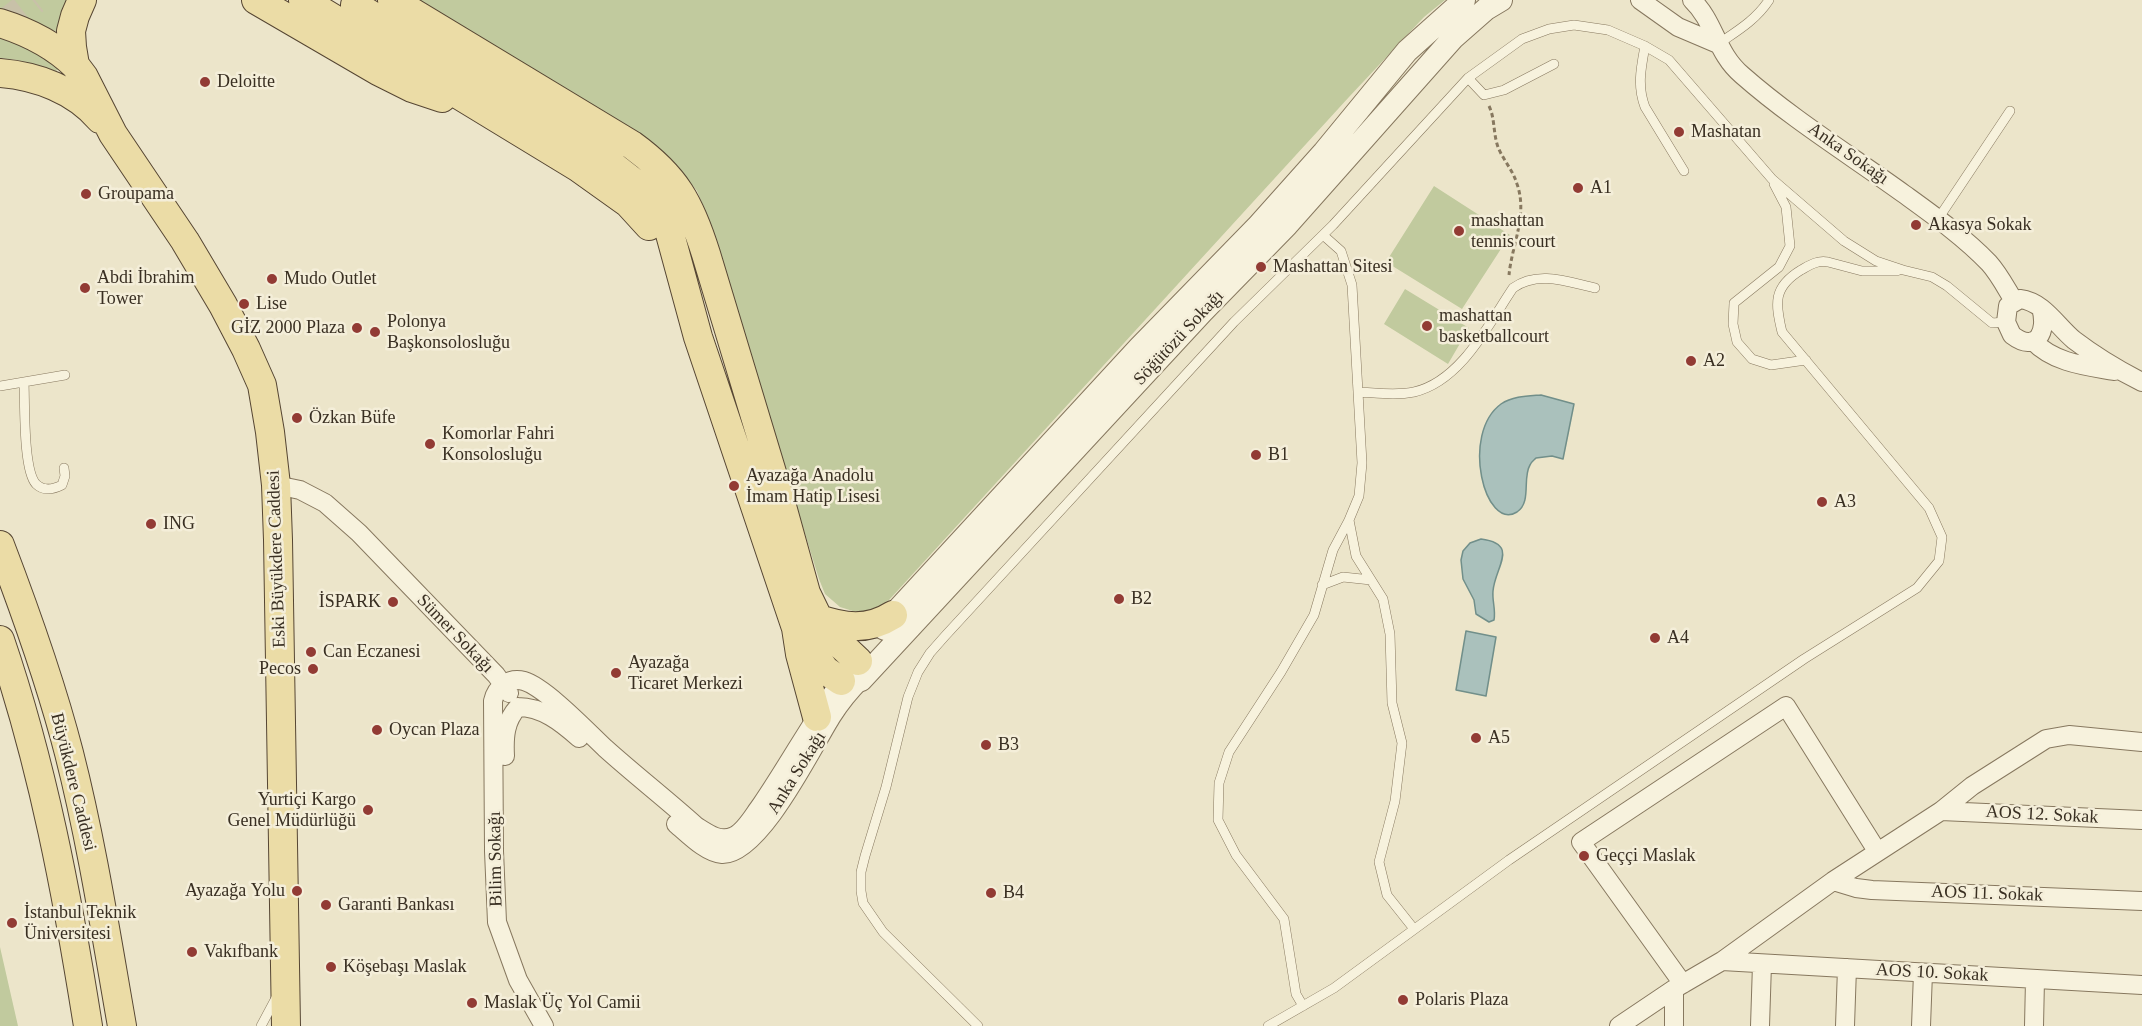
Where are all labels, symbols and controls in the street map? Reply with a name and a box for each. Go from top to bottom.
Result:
place label: Deloitte [217,71,275,93]
marker: Deloitte [198,75,212,89]
street label: Anka Sokağı [1804,118,1892,190]
place label: Mashatan [1691,121,1761,143]
marker: Mashatan [1672,125,1686,139]
place label: A1 [1590,177,1612,199]
marker: A1 [1571,181,1585,195]
place label: Groupama [98,183,174,205]
marker: Groupama [79,187,93,201]
place label: mashattan tennis court [1471,210,1555,252]
place label: Akasya Sokak [1928,214,2031,236]
marker: Akasya Sokak [1909,218,1923,232]
marker: mashattan tennis court [1452,224,1466,238]
place label: Mashattan Sitesi [1273,256,1392,278]
marker: Mashattan Sitesi [1254,260,1268,274]
place label: Abdi İbrahim Tower [97,267,194,310]
place label: Mudo Outlet [284,268,376,290]
marker: Mudo Outlet [265,272,279,286]
marker: Abdi İbrahim Tower [78,281,92,295]
street label: Söğütözü Sokağı [1129,286,1229,390]
place label: Lise [256,293,287,315]
marker: Lise [237,297,251,311]
place label: mashattan basketballcourt [1439,305,1549,348]
place label: Polonya Başkonsolosluğu [387,311,510,354]
place label: GİZ 2000 Plaza [231,317,345,339]
marker: mashattan basketballcourt [1420,319,1434,333]
marker: GİZ 2000 Plaza [350,321,364,335]
marker: Polonya Başkonsolosluğu [368,325,382,339]
place label: A2 [1703,350,1725,372]
marker: A2 [1684,354,1698,368]
place label: Özkan Büfe [309,407,395,429]
marker: Özkan Büfe [290,411,304,425]
place label: Komorlar Fahri Konsolosluğu [442,423,554,466]
marker: Komorlar Fahri Konsolosluğu [423,437,437,451]
place label: B1 [1268,444,1289,466]
marker: B1 [1249,448,1263,462]
place label: Ayazağa Anadolu İmam Hatip Lisesi [746,465,880,508]
street label: Eski Büyükdere Caddesi [263,470,291,648]
marker: Ayazağa Anadolu İmam Hatip Lisesi [727,479,741,493]
place label: A3 [1834,491,1856,513]
marker: A3 [1815,495,1829,509]
place label: ING [163,513,195,535]
marker: ING [144,517,158,531]
place label: B2 [1131,588,1152,610]
street label: Sümer Sokağı [412,590,498,678]
place label: İSPARK [319,591,381,613]
marker: B2 [1112,592,1126,606]
marker: İSPARK [386,595,400,609]
place label: A4 [1667,627,1689,649]
marker: A4 [1648,631,1662,645]
place label: Can Eczanesi [323,641,420,663]
marker: Can Eczanesi [304,645,318,659]
place label: Ayazağa Ticaret Merkezi [628,652,743,694]
place label: Pecos [259,658,301,680]
marker: Pecos [306,662,320,676]
marker: Ayazağa Ticaret Merkezi [609,666,623,680]
street label: Büyükdere Caddesi [45,711,101,853]
place label: Oycan Plaza [389,719,479,741]
marker: Oycan Plaza [370,723,384,737]
place label: A5 [1488,727,1510,749]
street label: Anka Sokağı [763,728,831,818]
marker: A5 [1469,731,1483,745]
place label: B3 [998,734,1019,756]
marker: B3 [979,738,993,752]
place label: Yurtiçi Kargo Genel Müdürlüğü [228,789,356,832]
street label: AOS 12. Sokak [1985,801,2099,829]
marker: Yurtiçi Kargo Genel Müdürlüğü [361,803,375,817]
street label: Bilim Sokağı [484,811,508,907]
place label: Geççi Maslak [1596,845,1695,867]
marker: Geççi Maslak [1577,849,1591,863]
place label: Ayazağa Yolu [185,880,285,902]
street label: AOS 11. Sokak [1931,881,2043,907]
place label: B4 [1003,882,1024,904]
marker: Ayazağa Yolu [290,884,304,898]
marker: B4 [984,886,998,900]
place label: Garanti Bankası [338,894,454,916]
marker: Garanti Bankası [319,898,333,912]
place label: İstanbul Teknik Üniversitesi [24,902,136,944]
marker: İstanbul Teknik Üniversitesi [5,916,19,930]
place label: Vakıfbank [204,941,278,963]
marker: Vakıfbank [185,945,199,959]
place label: Köşebaşı Maslak [343,956,466,978]
street label: AOS 10. Sokak [1875,959,1989,987]
marker: Köşebaşı Maslak [324,960,338,974]
place label: Polaris Plaza [1415,989,1508,1011]
place label: Maslak Üç Yol Camii [484,992,641,1014]
marker: Polaris Plaza [1396,993,1410,1007]
marker: Maslak Üç Yol Camii [465,996,479,1010]

